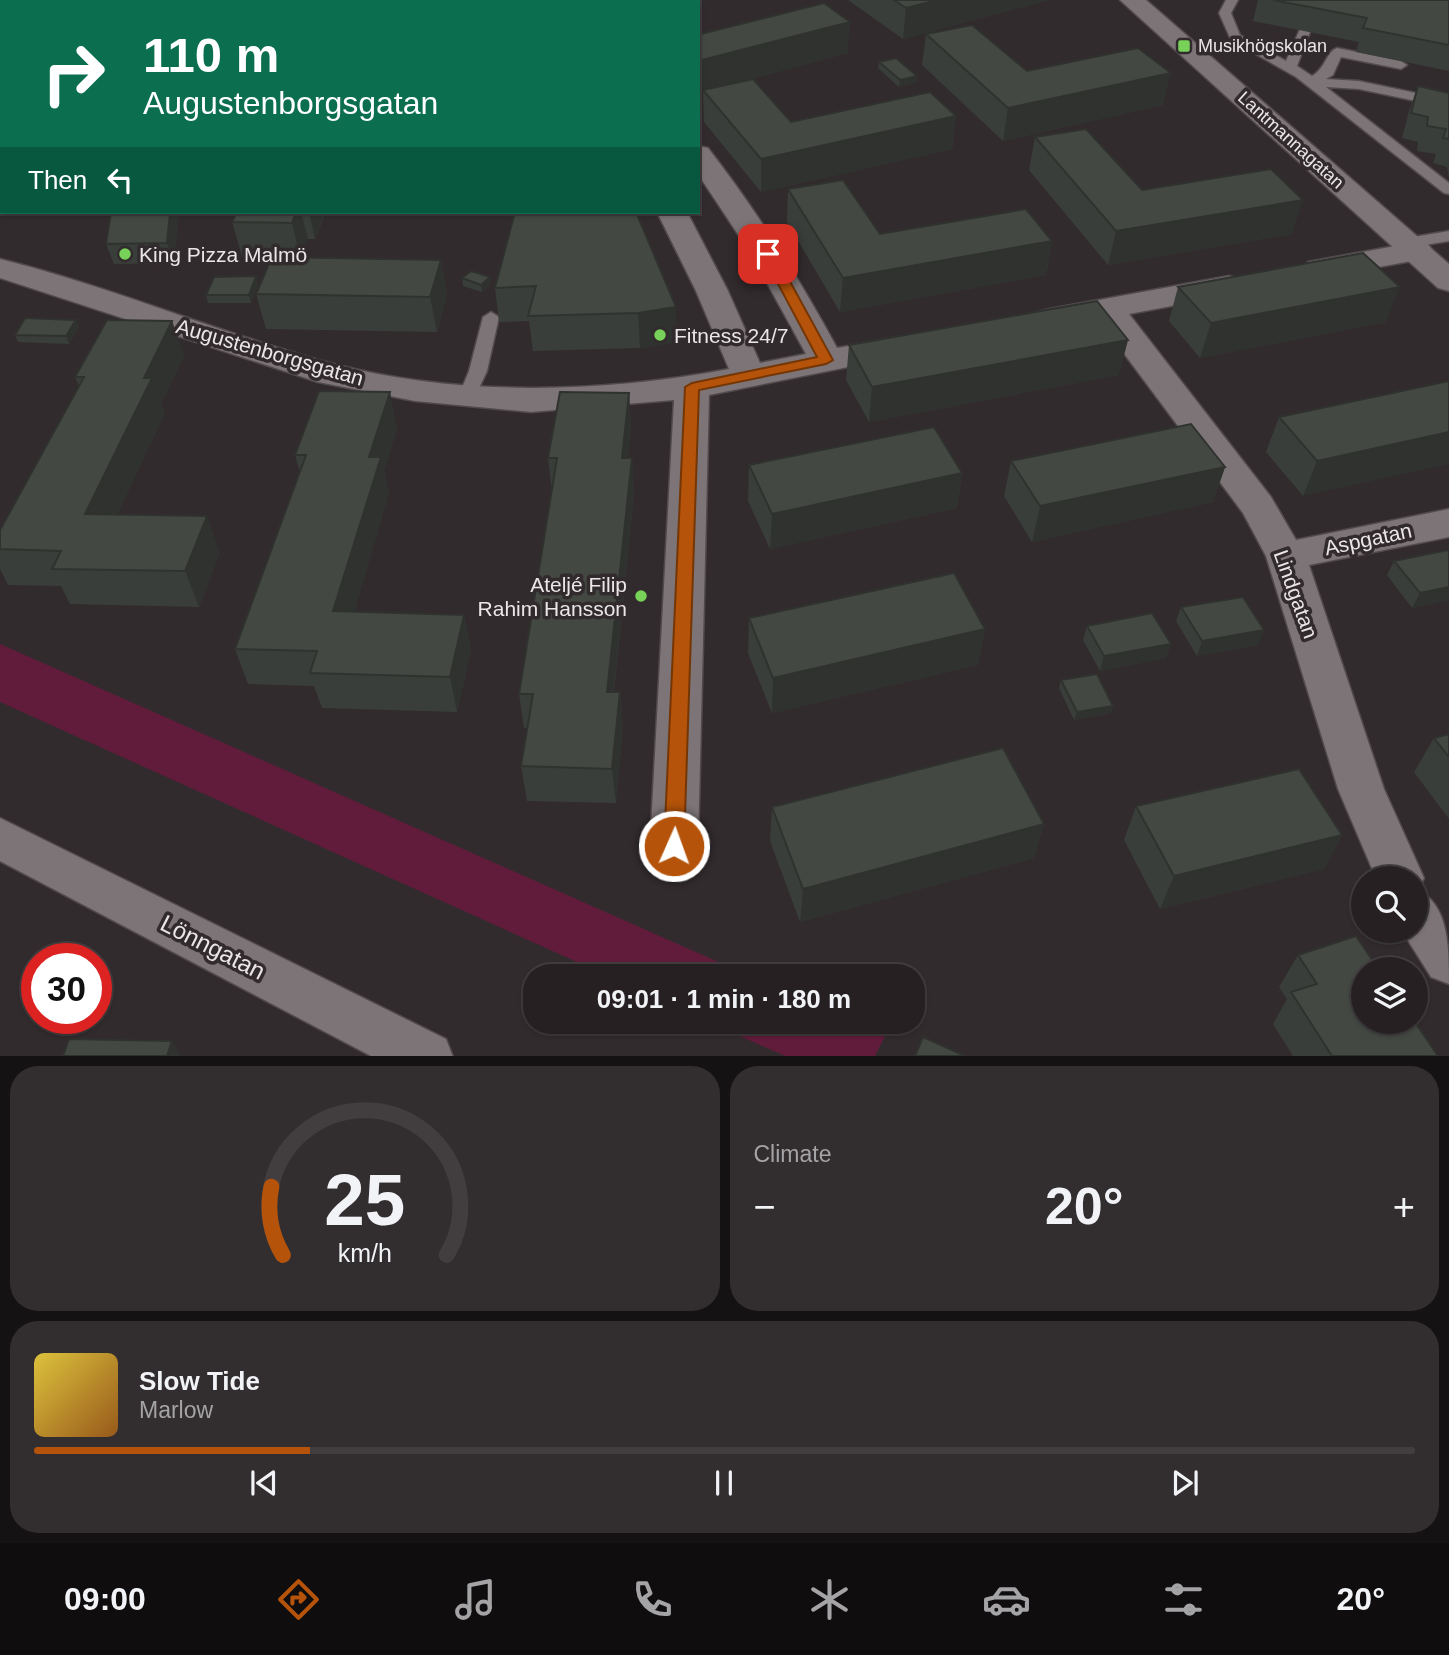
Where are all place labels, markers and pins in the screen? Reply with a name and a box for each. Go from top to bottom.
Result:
place label: Musikhögskolan [1198,36,1327,56]
marker: Musikhögskolan [1176,38,1192,54]
pin [738,224,798,284]
place label: King Pizza Malmö [139,243,307,266]
marker: King Pizza Malmö [117,246,133,262]
place label: Fitness 24/7 [674,324,788,347]
marker: Fitness 24/7 [652,327,668,343]
place label: Ateljé Filip Rahim Hansson [478,573,627,620]
marker: Ateljé Filip Rahim Hansson [633,588,649,604]

